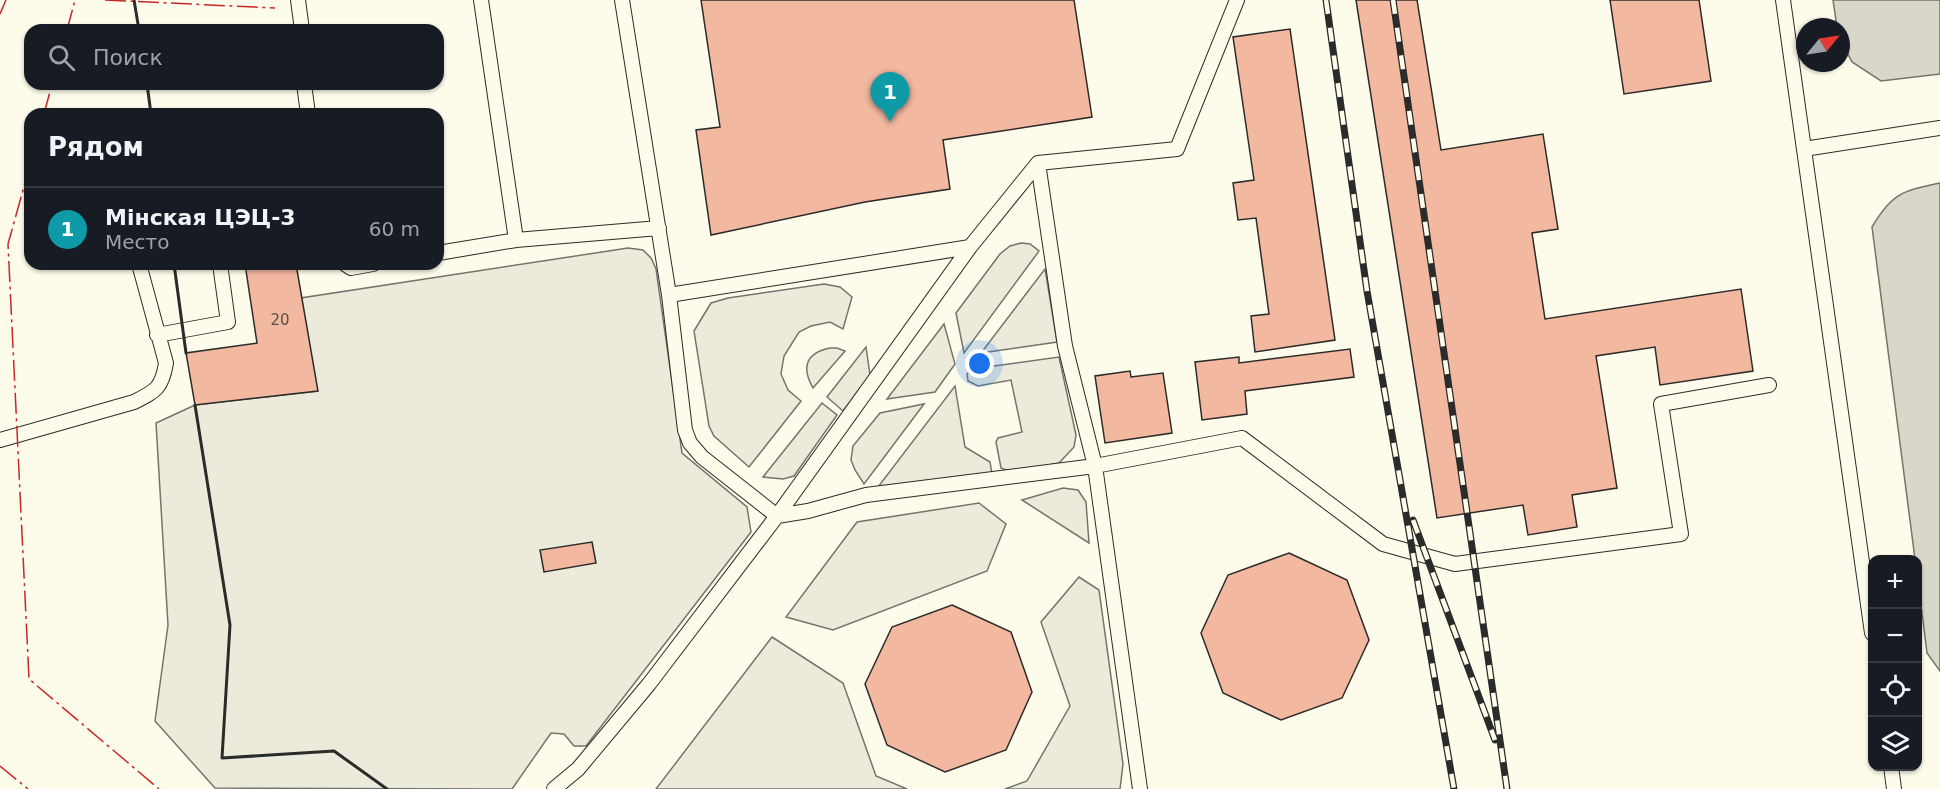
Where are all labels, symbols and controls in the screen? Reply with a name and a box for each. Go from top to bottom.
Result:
north arrow [1796,18,1850,72]
search box [24,24,444,90]
icon: search [45,41,78,74]
text: Поиск [93,45,163,70]
pin: 1 [870,72,910,122]
text: Рядом [48,132,144,162]
text: Мінская ЦЭЦ-3 [105,205,296,230]
text: 1 [61,217,74,241]
text: 60 m [369,217,420,241]
text: Место [105,230,169,254]
house number: 20 [270,311,290,329]
your location [965,349,994,378]
map controls [1868,555,1922,771]
button: + [1868,555,1922,609]
button: − [1868,609,1922,663]
button: locate [1868,663,1922,717]
button: layers [1868,717,1922,771]

